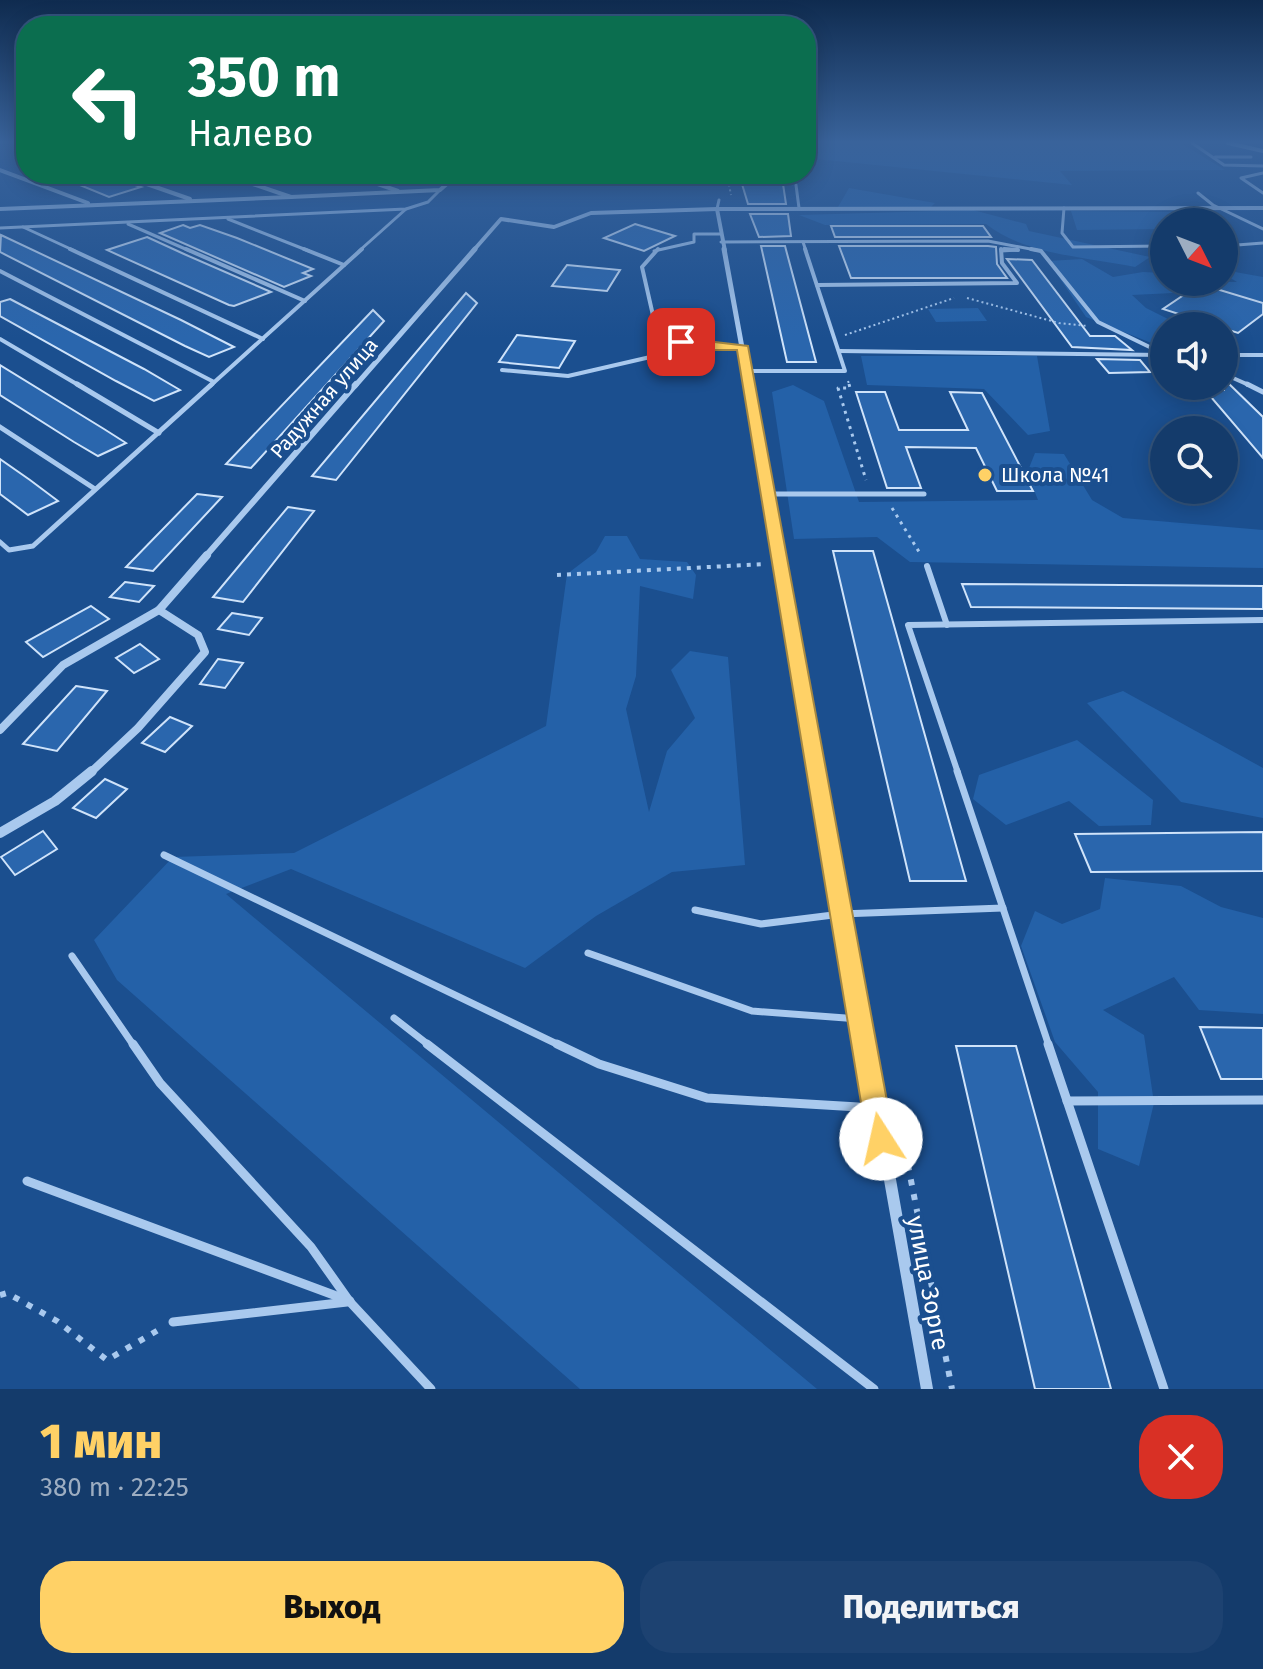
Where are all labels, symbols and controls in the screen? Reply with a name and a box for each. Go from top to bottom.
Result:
text: 350 m [188,44,341,111]
icon: left [56,48,160,152]
text: Налево [188,112,314,156]
north arrow [1150,208,1238,296]
map controls [1150,208,1238,504]
pin [647,308,715,376]
button: sound [1150,312,1238,400]
icon: arrive [659,320,703,364]
street label: Радужная улица [265,333,383,463]
button: search [1150,416,1238,504]
place label: Школа №41 [1001,463,1109,487]
marker: Школа №41 [976,466,994,484]
position arrow [839,1097,923,1181]
street label: улица Зорге [901,1213,955,1353]
text: 1 мин [40,1413,162,1471]
button: close [1139,1415,1223,1499]
text: 380 m · 22:25 [40,1472,189,1503]
button: Выход [40,1561,624,1653]
button: Поделиться [640,1561,1223,1653]

